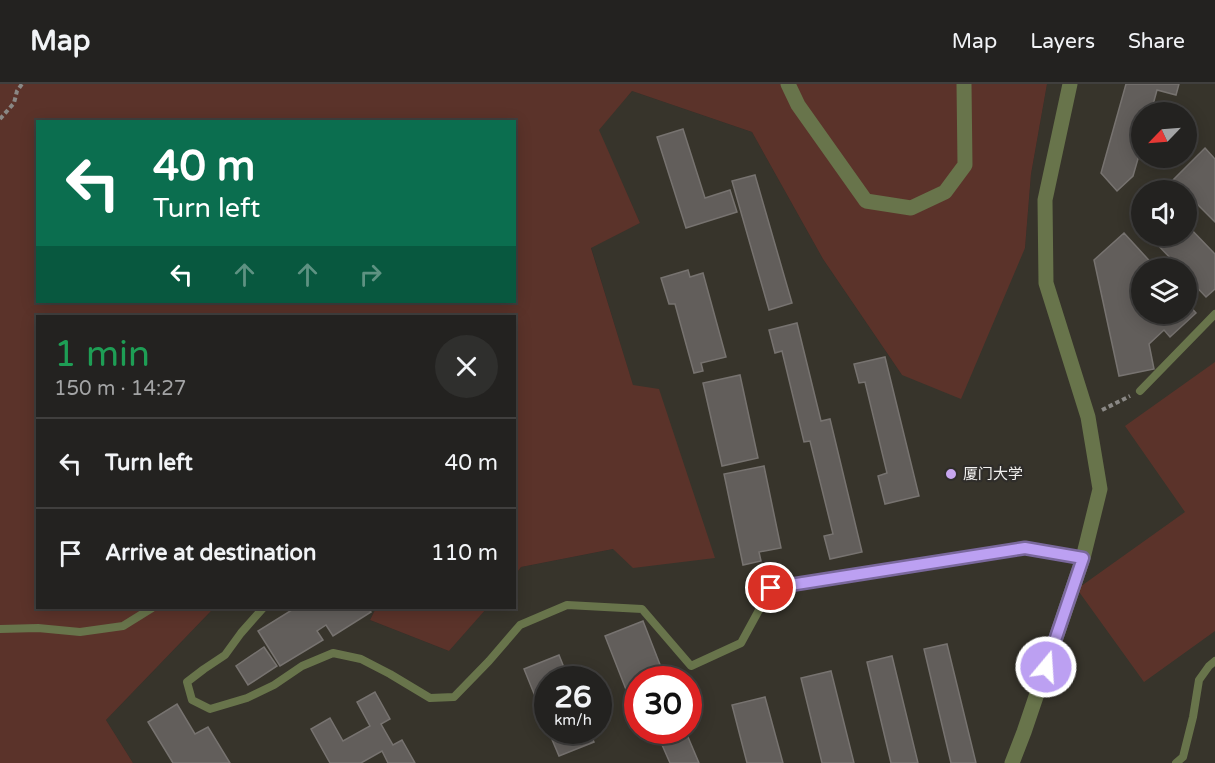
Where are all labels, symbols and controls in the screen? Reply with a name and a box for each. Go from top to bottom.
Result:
text: Map [30,24,90,58]
text: Map [952,29,997,54]
text: Layers [1030,29,1095,54]
text: Share [1128,29,1185,54]
north arrow [1131,102,1197,168]
map controls [1131,102,1197,324]
text: 40 m [153,141,255,192]
icon: left [54,144,132,222]
button: sound [1131,180,1197,246]
text: Turn left [153,192,260,225]
icon: left [165,258,198,291]
icon: ahead [228,258,261,291]
icon: ahead [291,258,324,291]
icon: right [354,258,387,291]
button: layers [1131,258,1197,324]
text: 1 min [54,333,150,376]
button: close [435,335,498,398]
text: 150 m · 14:27 [54,377,186,401]
icon: left [54,447,87,480]
text: Turn left [105,450,193,476]
text: 40 m [444,450,498,476]
place label: 厦门大学 [963,465,1023,483]
marker: 厦门大学 [944,467,958,481]
icon: arrive [54,537,87,570]
text: Arrive at destination [105,540,316,566]
text: 110 m [431,540,498,566]
pin [745,562,796,613]
icon: arrive [754,571,787,604]
position arrow [1014,635,1078,699]
speed limit sign: 30 [624,666,702,744]
text: 26 [554,679,592,716]
text: km/h [554,711,592,729]

